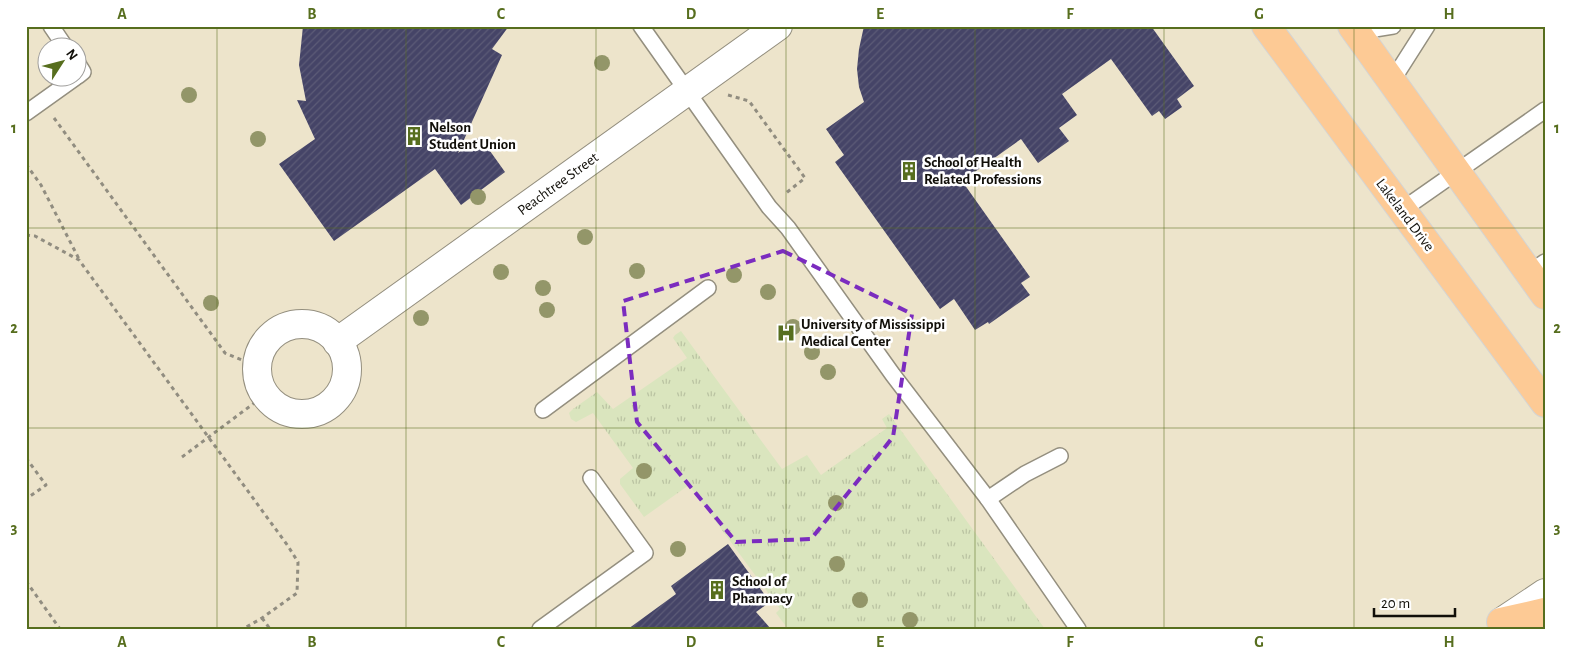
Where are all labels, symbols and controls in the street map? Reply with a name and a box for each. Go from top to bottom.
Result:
text: A [117,6,127,22]
text: B [307,6,317,22]
text: C [497,6,506,22]
text: D [686,6,697,22]
text: E [876,6,884,22]
text: F [1066,6,1074,22]
text: G [1254,6,1264,22]
text: H [1443,6,1455,22]
north arrow [38,38,88,88]
text: N [63,47,80,63]
text: 1 [11,120,17,136]
place label: Nelson Student Union [429,120,516,152]
text: 1 [1554,120,1560,136]
building icon: Nelson Student Union [403,125,425,147]
street label: Peachtree Street [515,150,601,218]
place label: School of Health Related Professions [924,155,1042,187]
building icon: School of Health Related Professions [898,160,920,182]
street label: Lakeland Drive [1373,176,1437,254]
place label: University of Mississippi Medical Center [801,317,945,349]
text: 2 [10,320,18,336]
text: 2 [1553,320,1561,336]
hospital icon: University of Mississippi Medical Center [775,322,797,344]
text: 3 [11,520,18,536]
text: 3 [1554,520,1561,536]
place label: School of Pharmacy [732,574,793,606]
building icon: School of Pharmacy [706,579,728,601]
scale bar [1374,585,1455,617]
text: 20 m [1381,596,1410,611]
text: A [117,634,127,650]
text: B [307,634,317,650]
text: C [497,634,506,650]
text: D [686,634,697,650]
text: E [876,634,884,650]
text: F [1066,634,1074,650]
text: G [1254,634,1264,650]
text: H [1443,634,1455,650]

